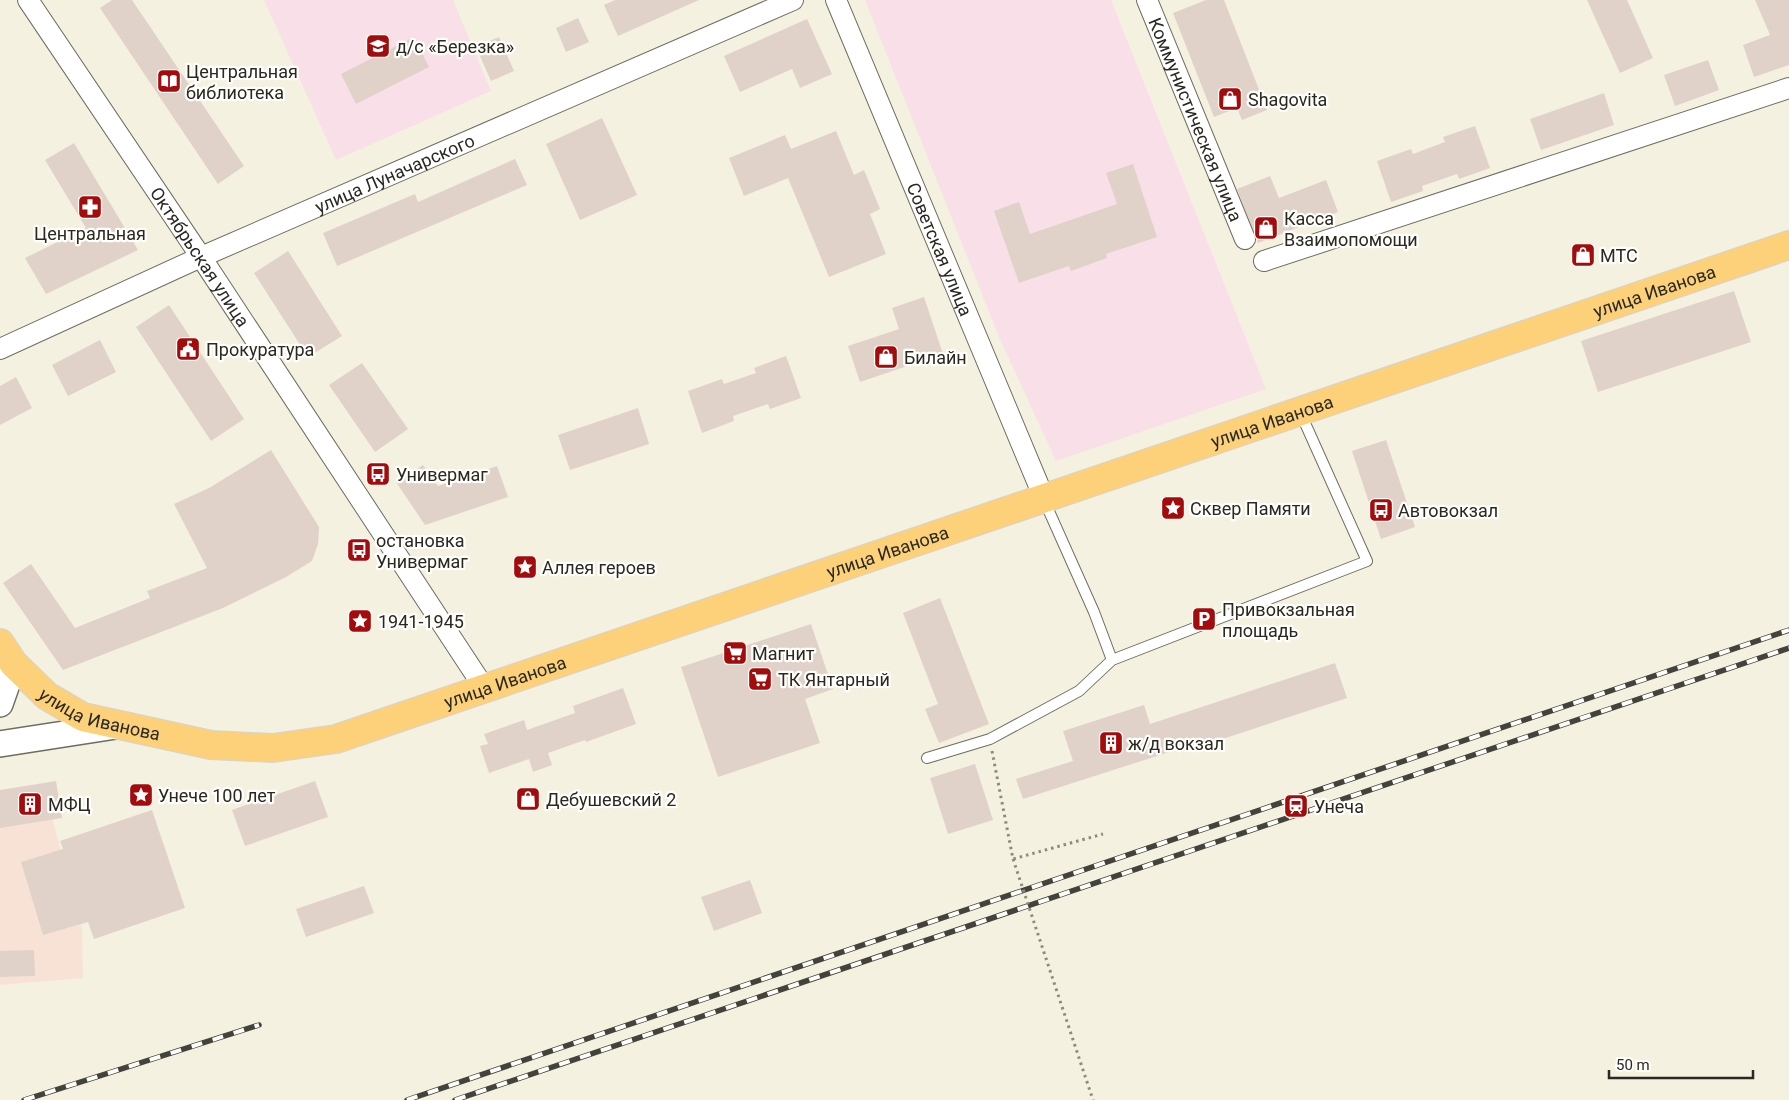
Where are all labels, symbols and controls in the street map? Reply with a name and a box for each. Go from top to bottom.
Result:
street label: Коммунистическая улица [1145,14,1247,224]
school or university icon: д/с «Березка» [365,33,391,59]
place label: д/с «Березка» [396,36,514,57]
place label: Центральная библиотека [186,61,298,103]
library icon: Центральная библиотека [156,68,182,94]
shop icon: Shagovita [1217,86,1243,112]
place label: Shagovita [1248,89,1327,110]
street label: улица Луначарского [311,129,478,217]
street label: Советская улица [903,179,977,319]
street label: Октябрьская улица [146,183,254,330]
pharmacy icon: Центральная [77,194,103,220]
place label: Касса Взаимопомощи [1284,208,1418,250]
shop icon: Касса Взаимопомощи [1253,215,1279,241]
place label: Центральная [34,223,146,244]
shop icon: МТС [1570,242,1596,268]
place label: МТС [1600,245,1638,266]
street label: улица Иванова [1590,260,1718,321]
public building icon: Прокуратура [175,336,201,362]
place label: Прокуратура [206,339,314,360]
shop icon: Билайн [873,344,899,370]
place label: Билайн [904,347,967,368]
street label: улица Иванова [1208,390,1336,451]
bus stop icon: Универмаг [365,461,391,487]
place label: Универмаг [396,464,488,485]
place icon: Сквер Памяти [1160,495,1186,521]
bus stop icon: Автовокзал [1368,497,1394,523]
place label: Сквер Памяти [1190,498,1311,519]
place label: Автовокзал [1398,500,1498,521]
street label: улица Иванова [824,521,951,582]
place label: остановка Универмаг [376,530,468,572]
bus stop icon: остановка Универмаг [346,537,372,563]
place icon: Аллея героев [512,554,538,580]
place label: Аллея героев [542,557,656,578]
place label: Привокзальная площадь [1222,599,1355,641]
parking icon: Привокзальная площадь [1191,606,1217,632]
place icon: 1941-1945 [347,608,373,634]
place label: 1941-1945 [378,611,464,632]
supermarket icon: Магнит [722,640,748,666]
place label: Магнит [752,643,815,664]
street label: улица Иванова [441,651,569,712]
supermarket icon: ТК Янтарный [747,666,773,692]
place label: ТК Янтарный [778,669,890,690]
street label: улица Иванова [35,684,162,744]
building icon: ж/д вокзал [1098,730,1124,756]
place label: ж/д вокзал [1128,733,1224,754]
place icon: Унече 100 лет [128,782,154,808]
place label: Унече 100 лет [158,785,276,806]
shop icon: Дебушевский 2 [515,786,541,812]
place label: Дебушевский 2 [546,789,676,810]
building icon: МФЦ [17,791,43,817]
station icon: Унеча [1283,793,1309,819]
place label: МФЦ [48,794,91,815]
place label: Унеча [1314,796,1364,817]
scale bar [1609,1048,1753,1080]
text: 50 m [1616,1056,1650,1074]

